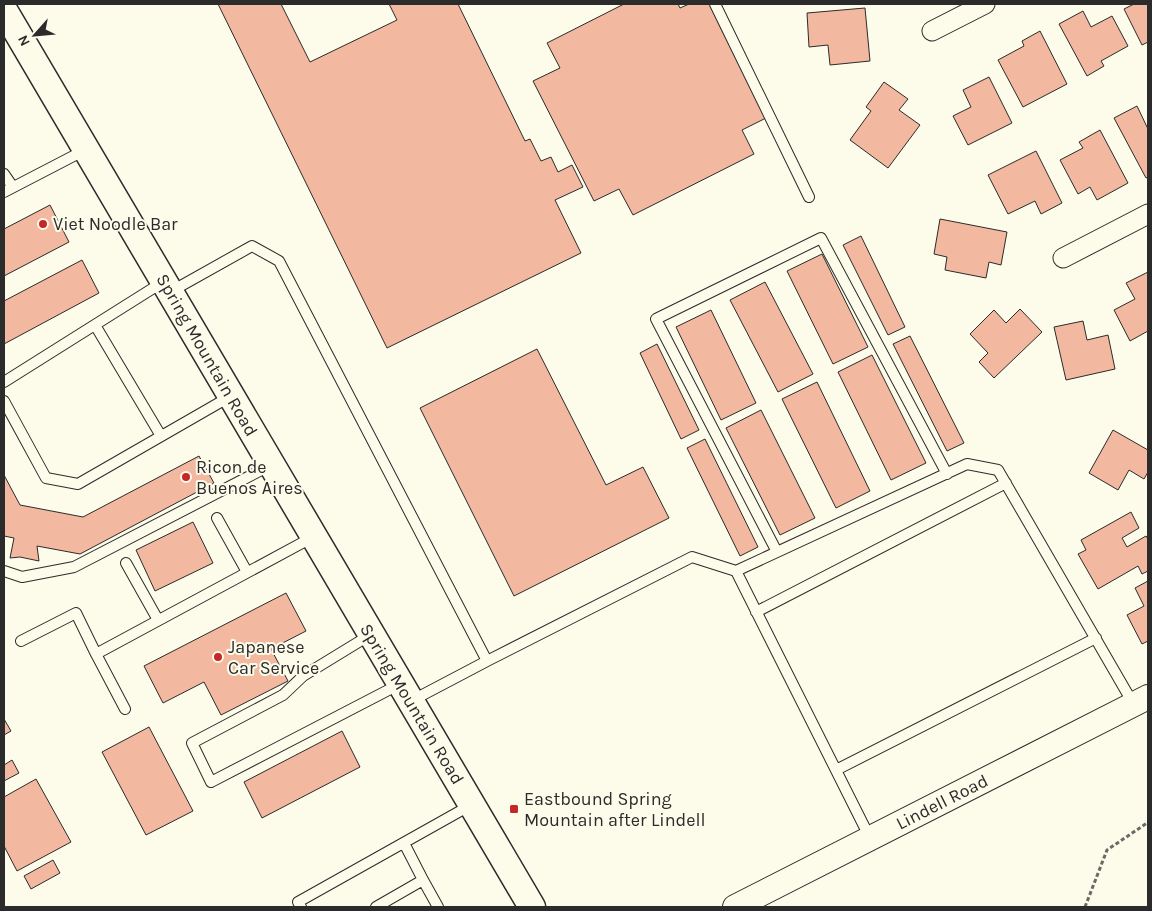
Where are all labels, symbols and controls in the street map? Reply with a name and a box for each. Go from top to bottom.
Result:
north arrow [10,10,60,60]
text: N [14,32,34,49]
place label: Viet Noodle Bar [53,213,178,235]
marker: Viet Noodle Bar [37,218,49,230]
street label: Spring Mountain Road [151,270,263,440]
place label: Ricon de Buenos Aires [196,456,303,499]
marker: Ricon de Buenos Aires [180,471,192,483]
street label: Spring Mountain Road [355,619,469,789]
place label: Japanese Car Service [228,636,319,679]
marker: Japanese Car Service [212,651,224,663]
street label: Lindell Road [892,769,992,835]
place label: Eastbound Spring Mountain after Lindell [524,788,706,831]
marker: Eastbound Spring Mountain after Lindell [508,803,520,815]

